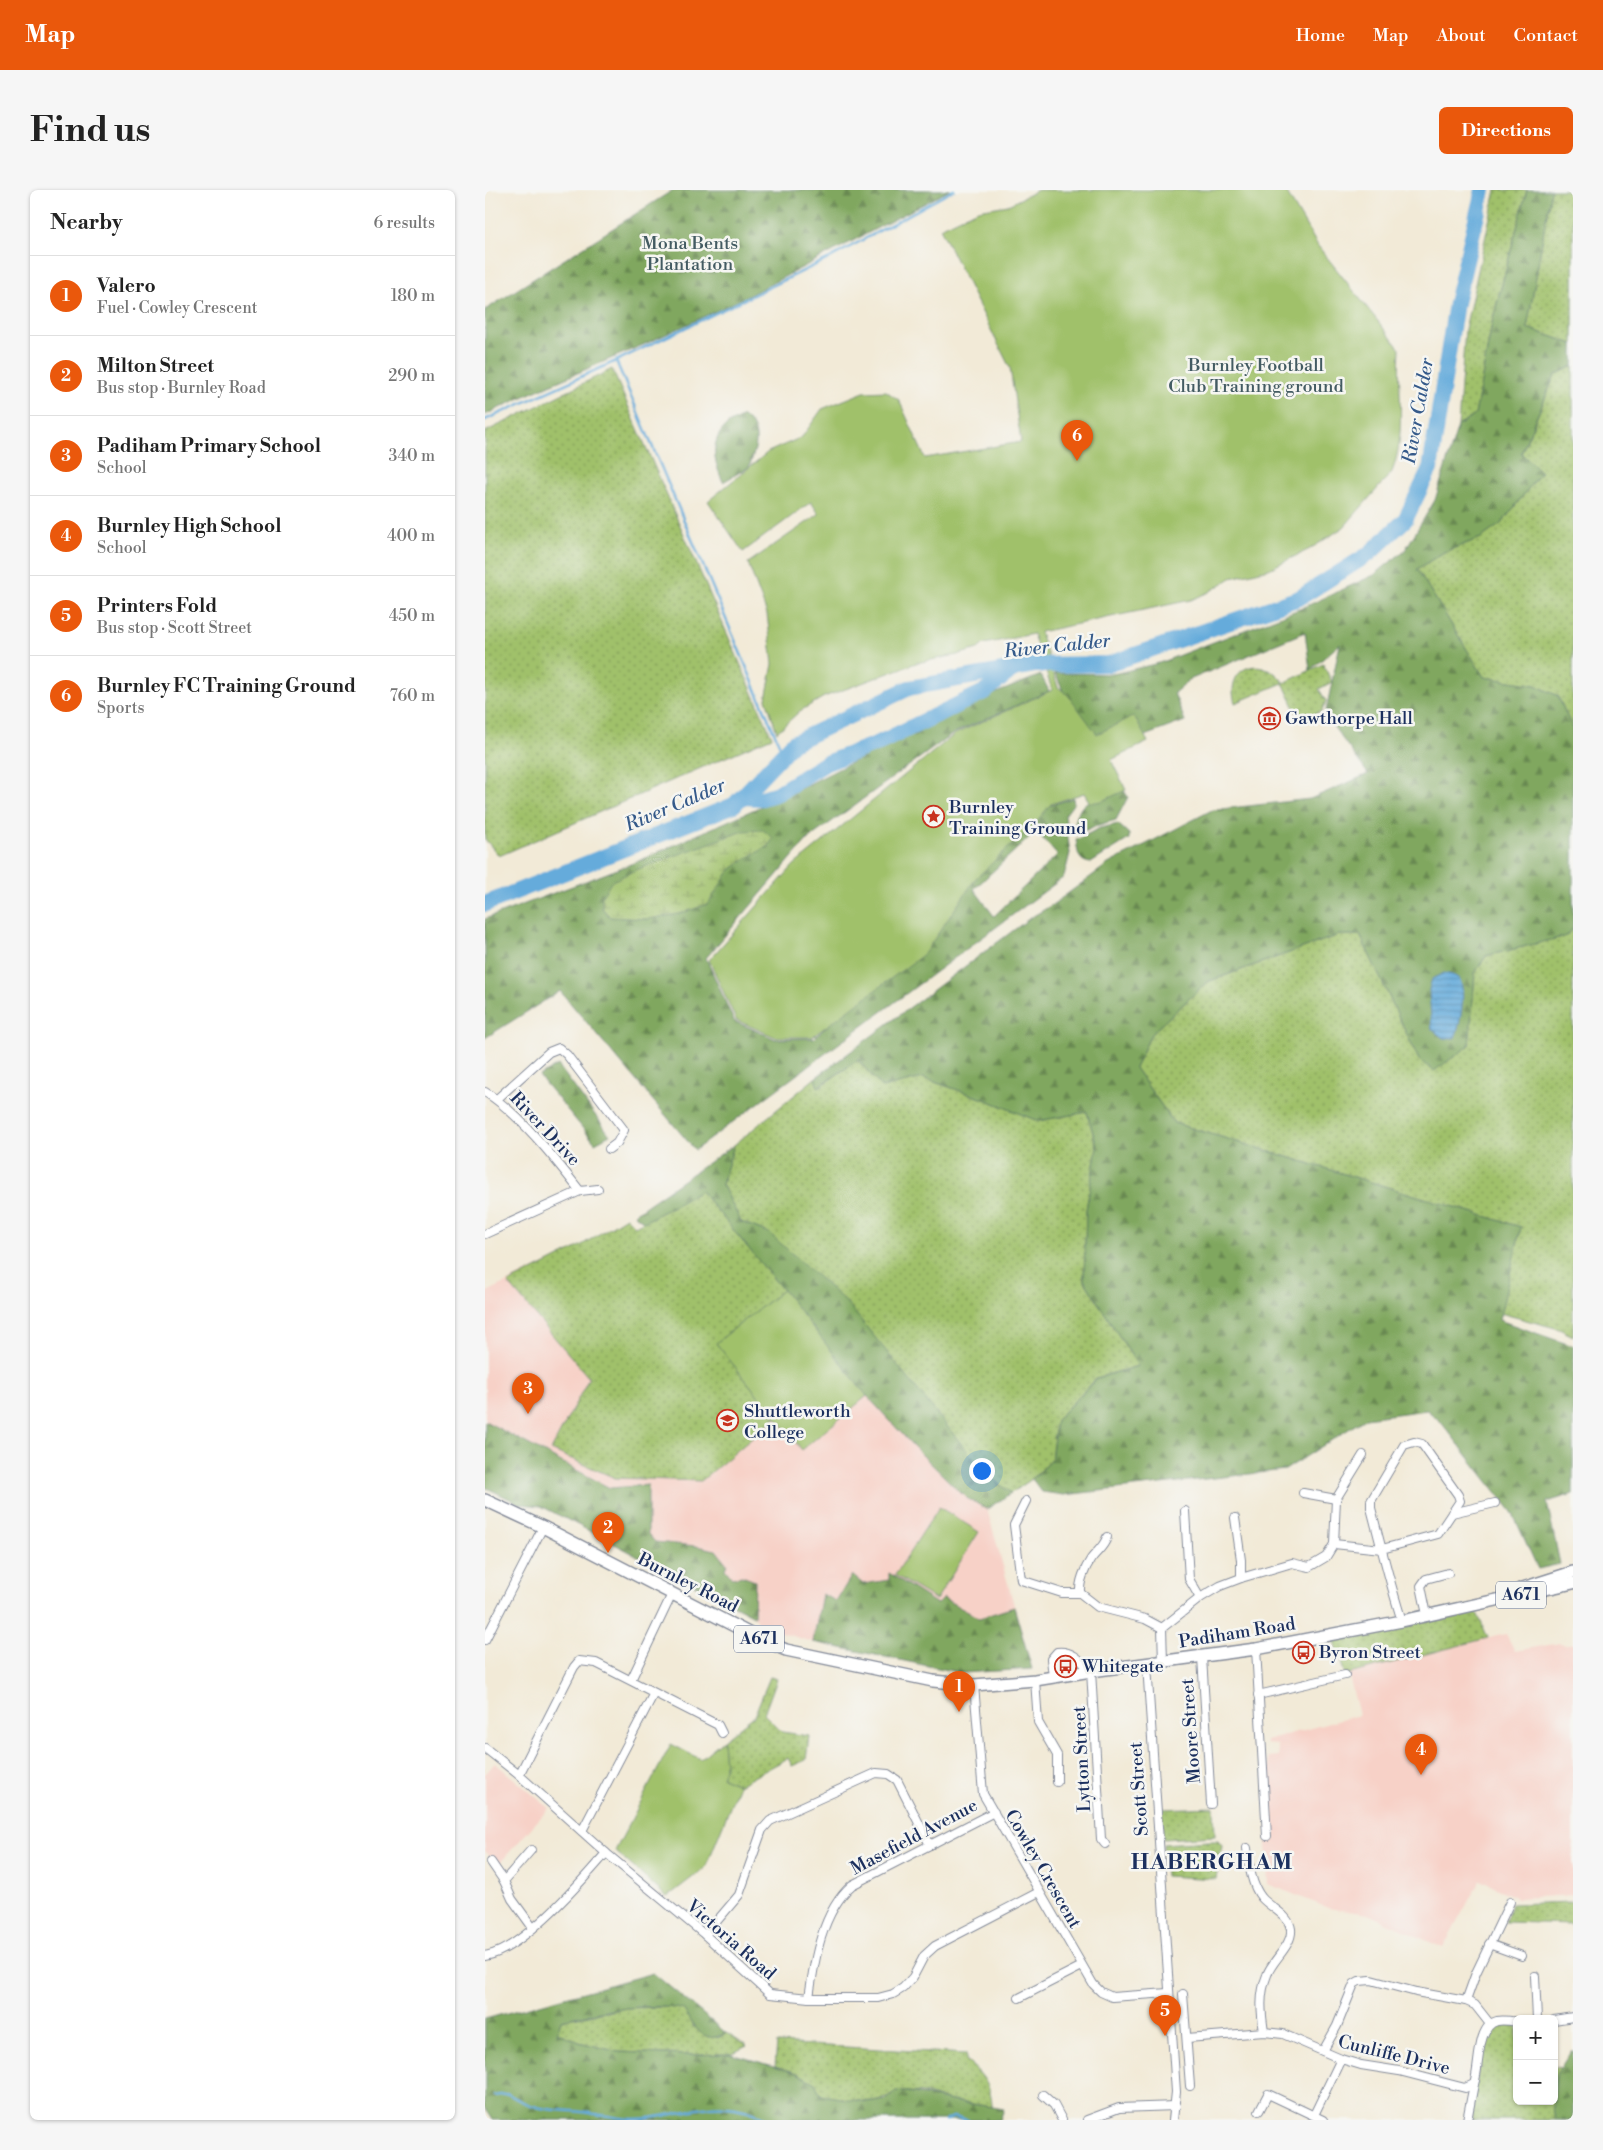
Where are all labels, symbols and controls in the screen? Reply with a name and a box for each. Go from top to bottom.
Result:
text: Map [25,20,75,50]
text: Home [1296,24,1345,47]
text: Map [1373,24,1409,47]
text: About [1437,24,1486,47]
text: Contact [1514,24,1578,47]
button: Directions [1439,107,1573,154]
text: Find us [30,109,150,152]
text: Nearby [50,210,123,236]
text: 6 results [374,213,435,233]
park label: Mona Bents Plantation [642,232,738,276]
text: Valero [97,274,156,298]
text: 1 [62,286,70,306]
text: 180 m [391,286,435,306]
text: Fuel · Cowley Crescent [97,298,257,318]
text: Milton Street [97,354,214,378]
park label: Burnley Football Club Training ground [1168,354,1345,398]
water label: River Calder [1397,355,1439,467]
text: 2 [61,366,71,386]
text: 290 m [388,366,435,386]
text: Bus stop · Burnley Road [97,378,266,398]
pin: 6 [1061,420,1093,461]
text: Padiham Primary School [97,434,321,458]
text: 3 [61,446,71,466]
text: 340 m [388,446,435,466]
text: School [97,458,146,478]
text: Burnley High School [97,514,281,538]
text: 4 [61,526,71,546]
text: 400 m [387,526,435,546]
text: School [97,538,146,558]
text: Printers Fold [97,594,217,618]
text: 5 [61,606,71,626]
text: 450 m [389,606,435,626]
text: Bus stop · Scott Street [97,618,252,638]
water label: River Calder [1002,628,1112,664]
text: Burnley FC Training Ground [97,674,356,698]
text: 6 [61,686,71,706]
text: 760 m [390,686,435,706]
text: Sports [97,698,144,718]
museum icon: Gawthorpe Hall [1257,706,1281,730]
place label: Gawthorpe Hall [1285,707,1413,730]
water label: River Calder [620,773,730,837]
place label: Burnley Training Ground [948,796,1087,840]
place icon: Burnley Training Ground [921,805,945,829]
street label: River Drive [505,1087,585,1171]
pin: 3 [512,1373,544,1414]
place label: Shuttleworth College [744,1400,851,1444]
school or university icon: Shuttleworth College [716,1409,740,1433]
your location [969,1458,995,1484]
pin: 2 [592,1512,624,1553]
street label: Burnley Road [633,1547,743,1619]
road number: A671 [1496,1582,1546,1608]
street label: Padiham Road [1177,1612,1298,1654]
road number: A671 [734,1626,784,1652]
bus stop icon: Byron Street [1291,1640,1315,1664]
place label: Byron Street [1318,1641,1422,1664]
bus stop icon: Whitegate [1054,1654,1078,1678]
place label: Whitegate [1081,1655,1164,1678]
pin: 1 [943,1671,975,1712]
street label: Moore Street [1176,1677,1206,1784]
street label: Lytton Street [1068,1705,1096,1813]
pin: 4 [1405,1734,1437,1775]
street label: Scott Street [1124,1740,1154,1837]
street label: Masefield Avenue [846,1794,982,1880]
street label: Cowley Crescent [1000,1805,1087,1933]
district label: HABERGHAM [1131,1849,1293,1876]
street label: Victoria Road [681,1894,781,1986]
pin: 5 [1149,1995,1181,2036]
map controls [1513,2015,1558,2105]
button: + [1513,2015,1558,2060]
street label: Cunliffe Drive [1336,2030,1452,2080]
button: − [1513,2060,1558,2105]

